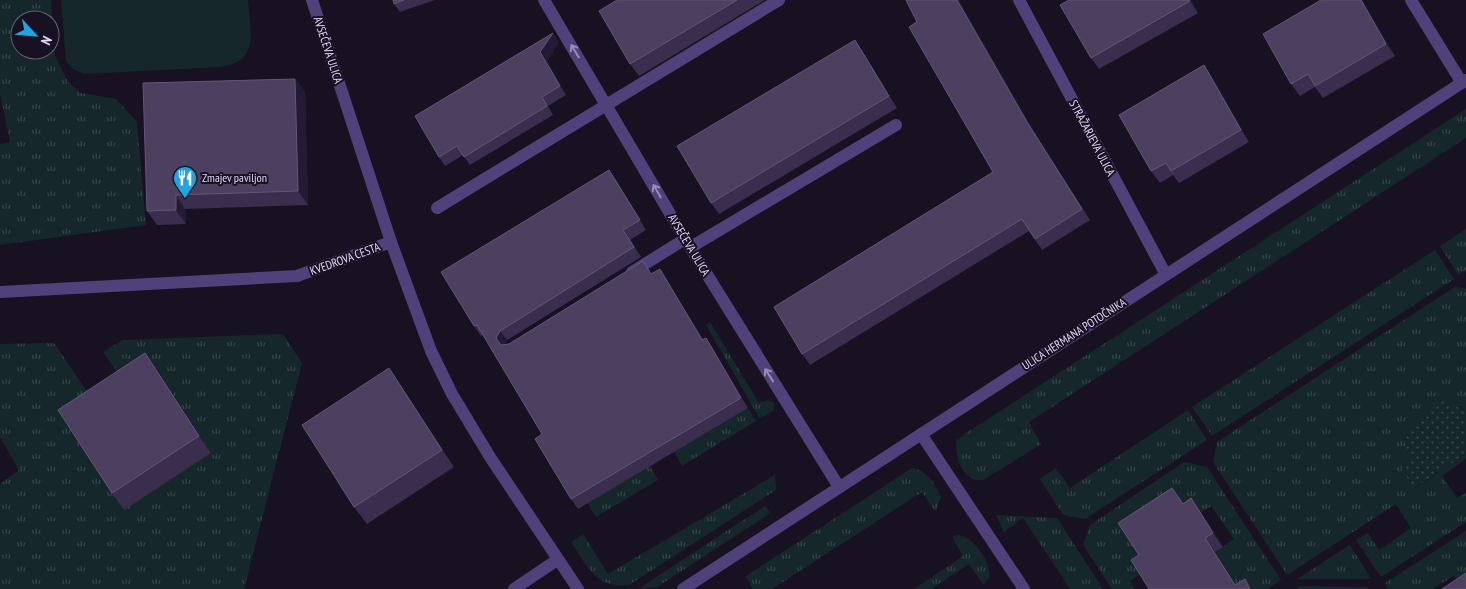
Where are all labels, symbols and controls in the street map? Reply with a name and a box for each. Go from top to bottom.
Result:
north arrow [10,10,60,60]
street label: AVSEČEVA ULICA [311,14,346,86]
text: N [37,33,56,48]
one-way arrow [569,45,579,59]
street label: STRAŽARJEVA ULICA [1066,97,1119,179]
restaurant icon: Zmajev paviljon [172,165,198,199]
place label: Zmajev paviljon [202,170,267,185]
one-way arrow [652,185,662,199]
street label: AVSEČEVA ULICA [665,211,714,279]
street label: KVEDROVA CESTA [308,239,382,278]
street label: ULICA HERMANA POTOČNIKA [1019,294,1129,373]
one-way arrow [764,368,774,382]

